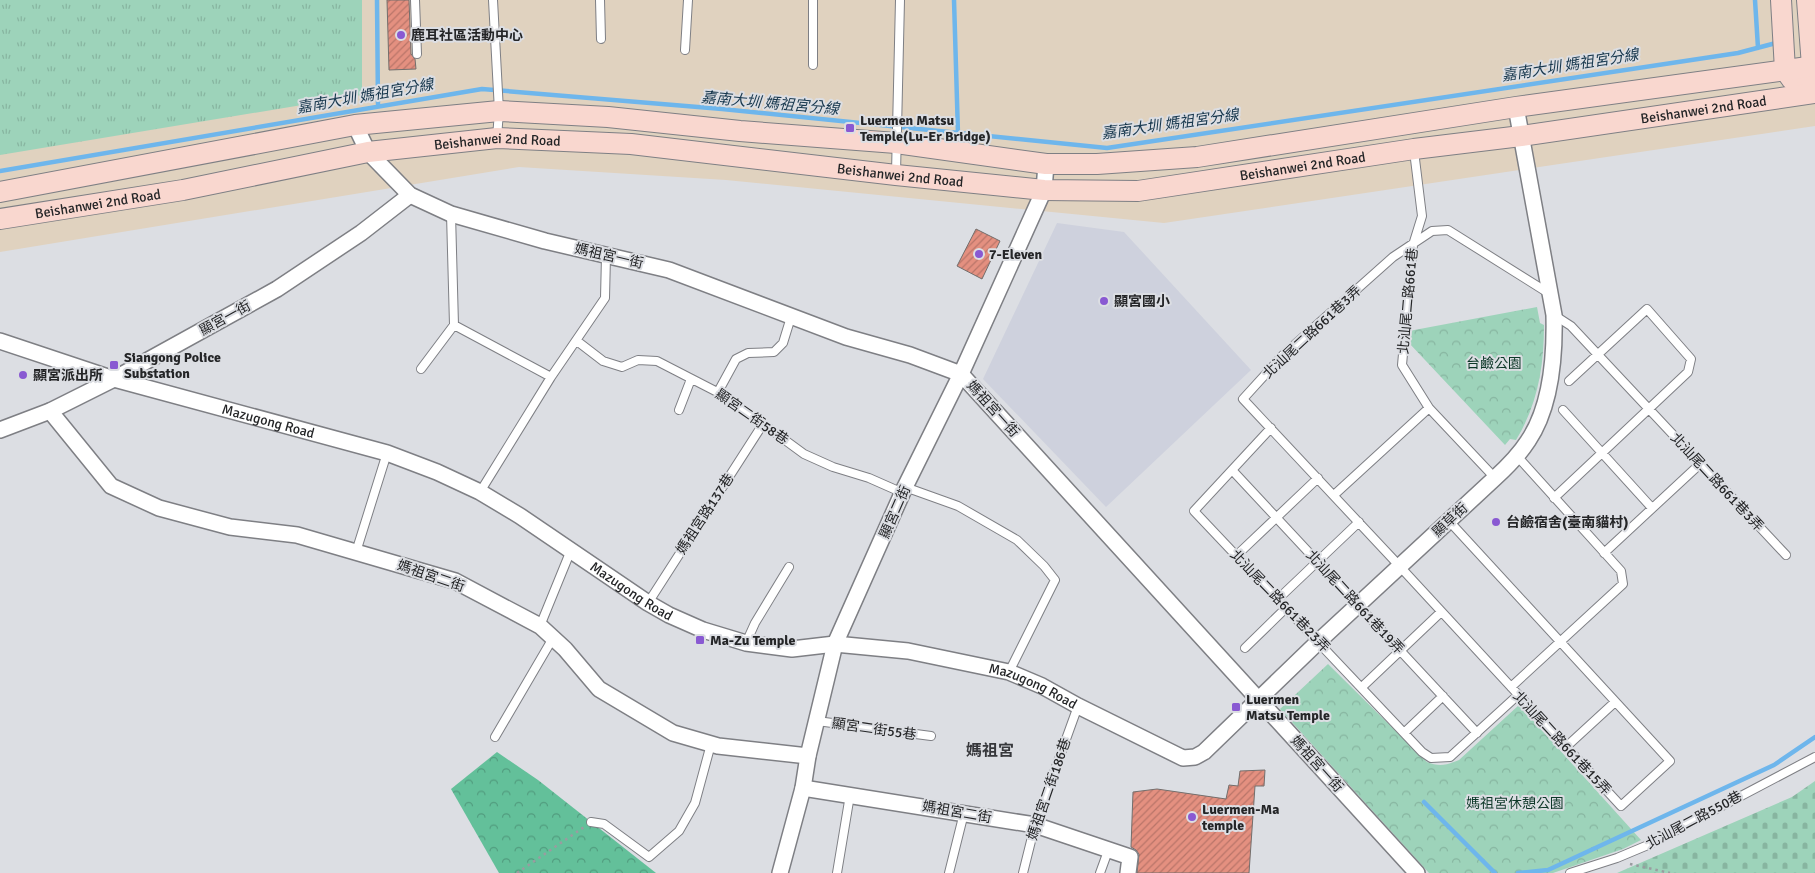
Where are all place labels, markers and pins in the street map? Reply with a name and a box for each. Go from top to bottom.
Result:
place label: 鹿耳社區活動中心 [411,27,523,44]
marker: 鹿耳社區活動中心 [395,29,407,41]
place label: Luermen Matsu Temple(Lu-Er Bridge) [860,112,991,145]
marker: Luermen Matsu Temple(Lu-Er Bridge) [844,122,856,134]
place label: 7-Eleven [989,246,1042,263]
marker: 7-Eleven [973,248,985,260]
place label: 顯宮國小 [1114,293,1170,310]
marker: 顯宮國小 [1098,295,1110,307]
place label: Siangong Police Substation [124,349,221,382]
marker: Siangong Police Substation [108,359,120,371]
place label: 顯宮派出所 [33,367,103,384]
marker: 顯宮派出所 [17,369,29,381]
place label: 台鹼宿舍(臺南貓村) [1506,514,1629,531]
marker: 台鹼宿舍(臺南貓村) [1490,516,1502,528]
place label: Ma-Zu Temple [710,632,796,649]
marker: Ma-Zu Temple [694,634,706,646]
place label: Luermen Matsu Temple [1246,691,1330,724]
marker: Luermen Matsu Temple [1230,701,1242,713]
place label: Luermen-Ma temple [1201,801,1279,834]
marker: Luermen-Ma temple [1186,811,1198,823]

